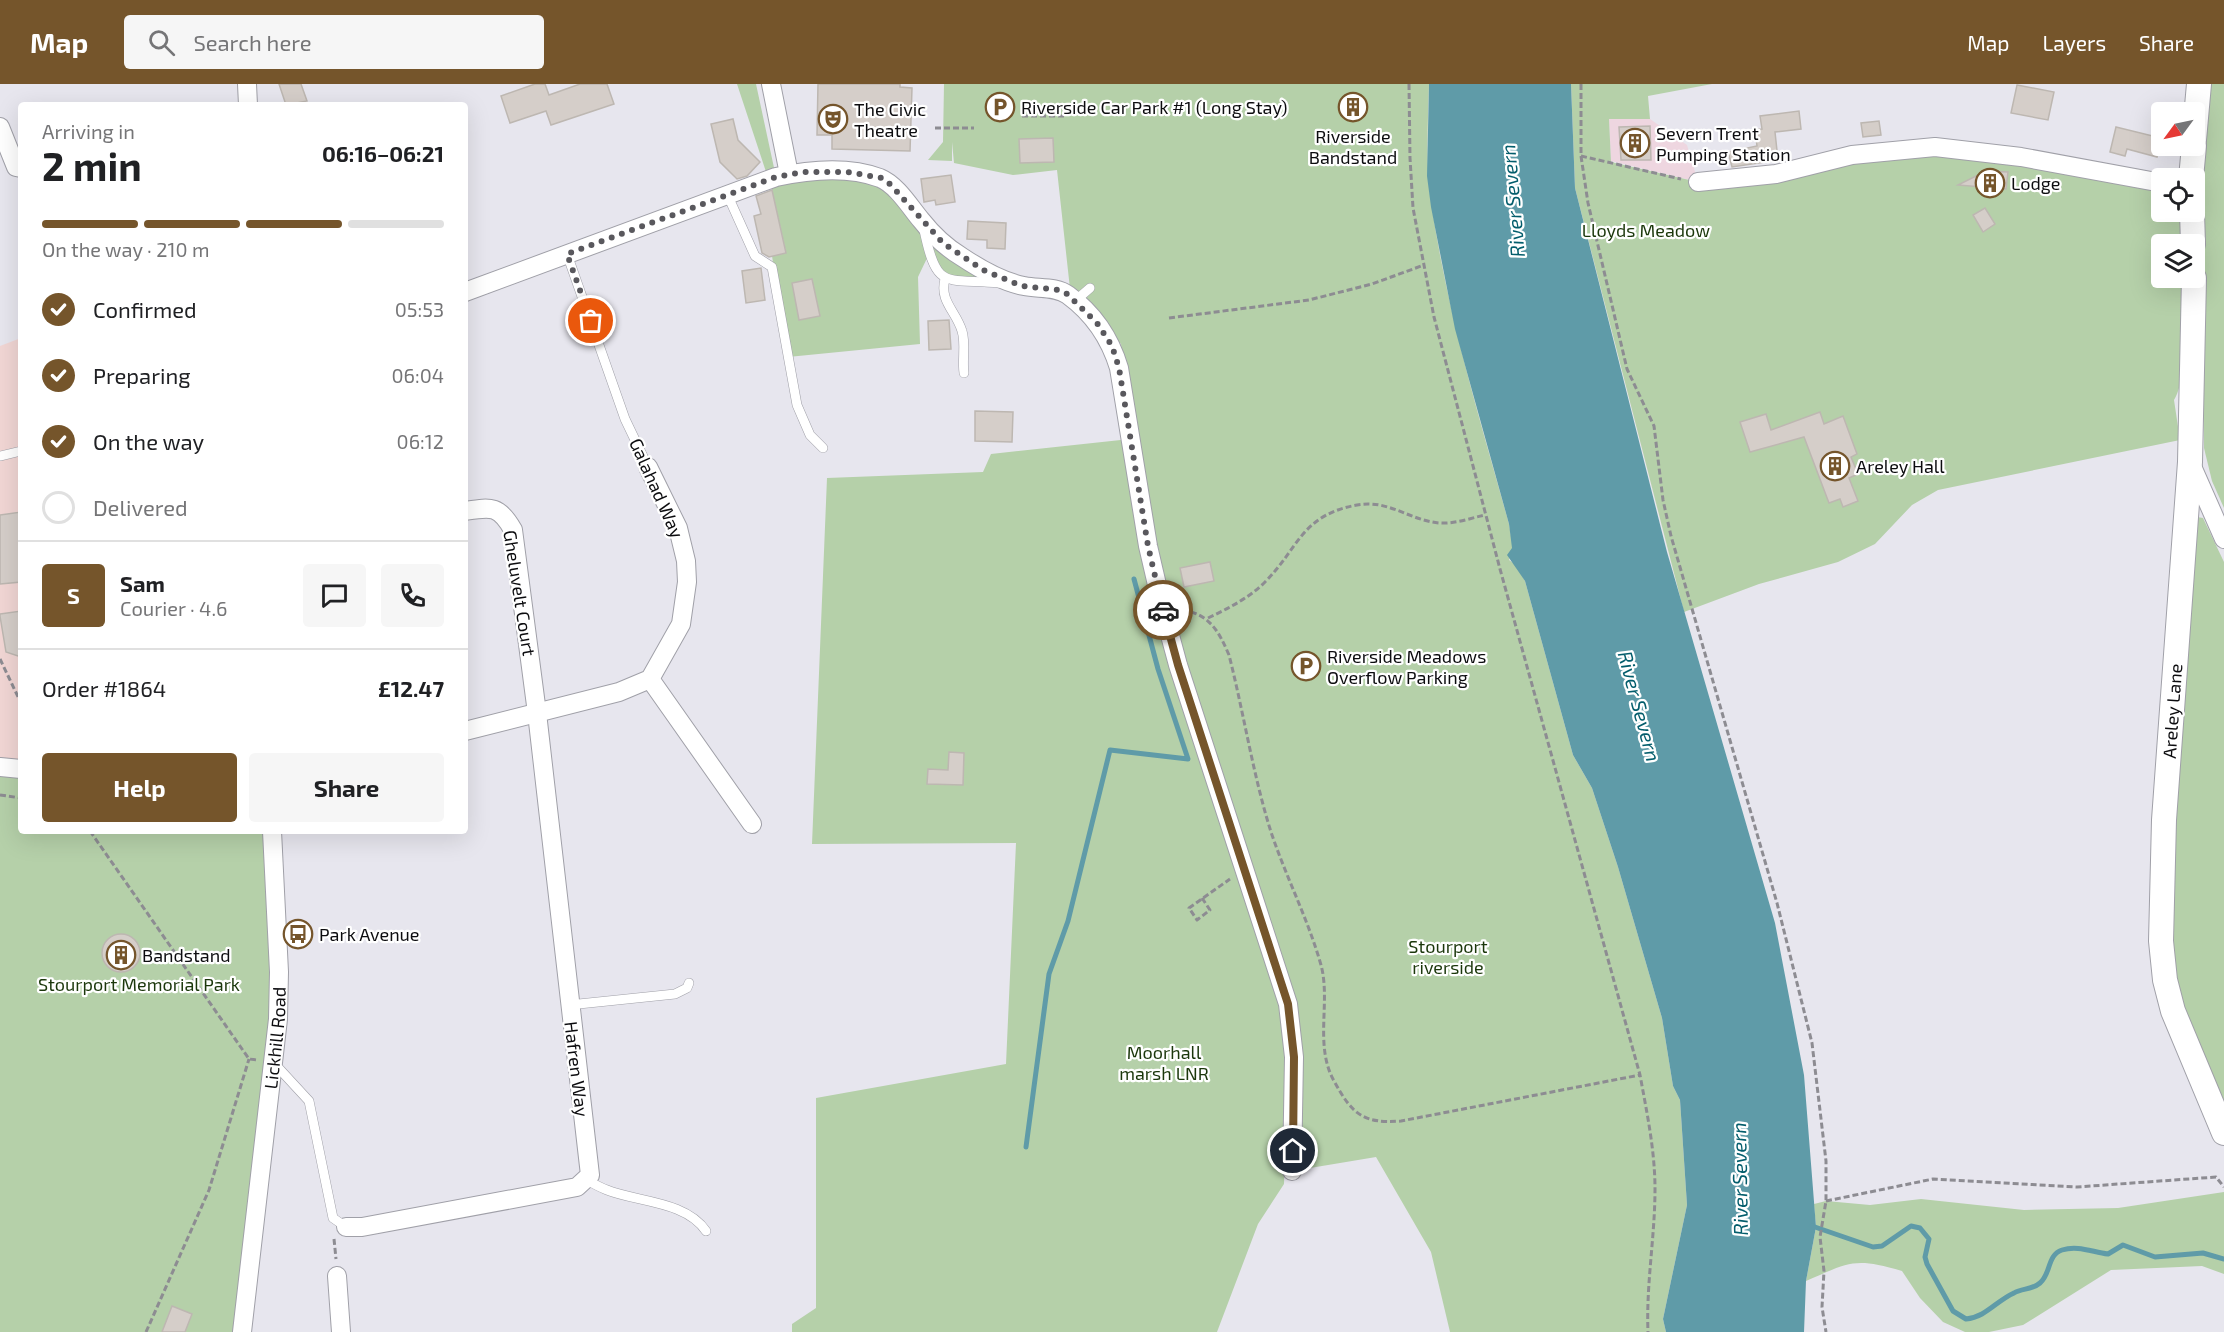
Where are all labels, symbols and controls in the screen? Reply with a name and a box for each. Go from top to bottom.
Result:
search box [124,15,544,69]
text: Map [30,25,88,59]
icon: search [145,26,178,59]
text: Search here [193,29,312,55]
text: Map [1967,30,2009,55]
text: Layers [2042,30,2106,55]
text: Share [2139,30,2194,55]
parking icon: Riverside Car Park #1 (Long Stay) [984,91,1016,123]
building icon: Riverside Bandstand [1337,91,1369,123]
place label: Riverside Car Park #1 (Long Stay) [1021,96,1288,118]
place label: The Civic Theatre [854,98,926,141]
north arrow [2151,102,2205,156]
map controls [2151,102,2205,288]
theatre icon: The Civic Theatre [817,103,849,135]
text: Arriving in [42,119,135,143]
place label: Severn Trent Pumping Station [1656,122,1791,165]
place label: Riverside Bandstand [1309,125,1397,168]
building icon: Severn Trent Pumping Station [1619,127,1651,159]
text: 06:16–06:21 [322,140,444,166]
text: 2 min [42,142,142,189]
water label: River Severn [1495,143,1529,259]
building icon: Lodge [1974,167,2006,199]
button: locate [2151,168,2205,222]
place label: Lodge [2011,172,2060,194]
park label: Lloyds Meadow [1582,219,1710,241]
button: layers [2151,234,2205,288]
text: On the way · 210 m [42,237,210,261]
icon: check [42,293,75,326]
pin [565,295,616,346]
text: Confirmed [93,296,197,322]
text: 05:53 [395,297,444,321]
icon: bag [574,304,607,337]
icon: check [42,359,75,392]
text: Preparing [93,362,191,388]
text: 06:04 [391,363,444,387]
icon: check [42,425,75,458]
text: On the way [93,428,204,454]
text: 06:12 [397,429,444,453]
street label: Galahad Way [625,435,689,542]
building icon: Areley Hall [1819,450,1851,482]
place label: Areley Hall [1856,455,1945,477]
text: Delivered [93,494,188,520]
street label: Gheluvelt Court [499,529,541,658]
button: chat [303,564,366,627]
button: phone [381,564,444,627]
text: Sam [120,570,165,596]
courier [1133,580,1193,640]
text: S [67,582,80,608]
icon: car [1147,594,1180,627]
text: Courier · 4.6 [120,596,227,620]
place label: Riverside Meadows Overflow Parking [1327,645,1486,688]
water label: River Severn [1614,648,1666,764]
parking icon: Riverside Meadows Overflow Parking [1290,650,1322,682]
street label: Areley Lane [2158,663,2186,759]
text: Order #1864 [42,675,166,701]
text: £12.47 [378,675,444,701]
button: Help [42,753,237,822]
button: Share [249,753,444,822]
bus stop icon: Park Avenue [282,918,314,950]
place label: Park Avenue [319,923,420,945]
park label: Stourport riverside [1408,935,1488,978]
building icon: Bandstand [105,939,137,971]
place label: Bandstand [142,944,230,966]
park label: Stourport Memorial Park [38,973,240,995]
street label: Lickhill Road [259,987,290,1090]
street label: Hafren Way [560,1020,594,1118]
park label: Moorhall marsh LNR [1119,1041,1209,1084]
water label: River Severn [1726,1122,1752,1236]
pin [1267,1125,1318,1176]
icon: home [1276,1134,1309,1167]

